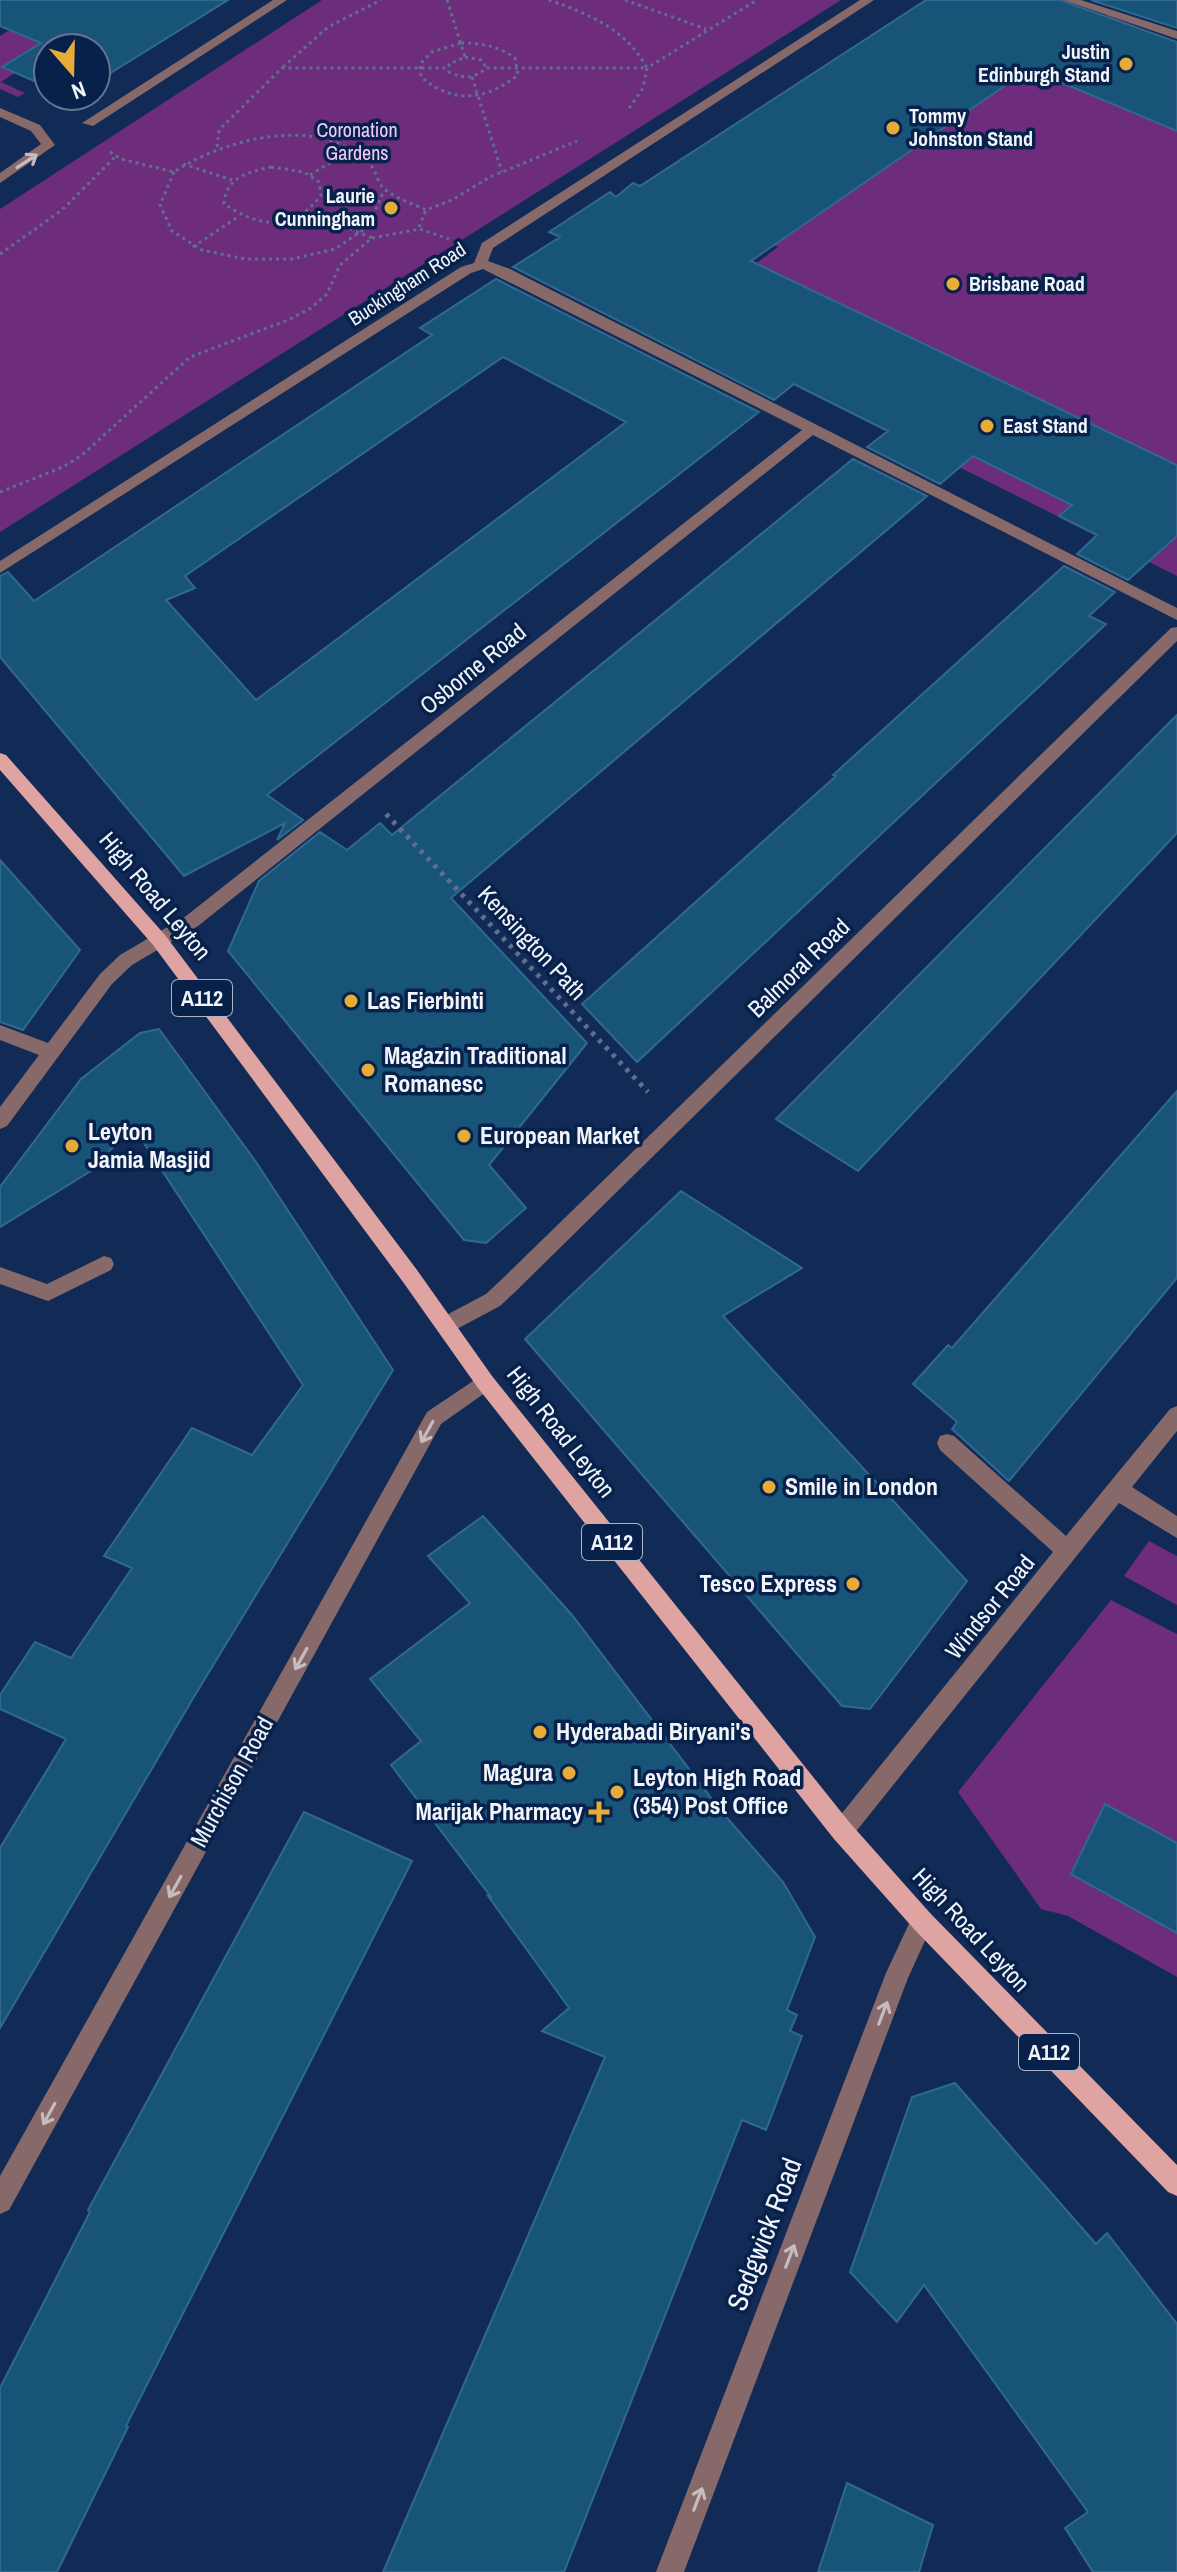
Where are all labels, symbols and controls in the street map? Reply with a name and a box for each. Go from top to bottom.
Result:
north arrow [32,32,112,112]
place label: Justin Edinburgh Stand [978,38,1110,88]
marker: Justin Edinburgh Stand [1117,55,1135,73]
text: N [68,74,90,107]
place label: Tommy Johnston Stand [909,102,1033,152]
park label: Coronation Gardens [316,116,398,166]
marker: Tommy Johnston Stand [884,119,902,137]
one-way arrow [15,153,37,170]
place label: Laurie Cunningham [275,182,375,232]
marker: Laurie Cunningham [382,199,400,217]
street label: Buckingham Road [343,236,471,332]
place label: Brisbane Road [969,270,1085,297]
marker: Brisbane Road [944,275,962,293]
place label: East Stand [1003,412,1088,439]
marker: East Stand [978,417,996,435]
street label: Osborne Road [413,616,532,721]
street label: High Road Leyton [93,824,219,966]
street label: Kensington Path [471,878,594,1006]
street label: Balmoral Road [740,911,856,1024]
road number: A112 [172,980,232,1016]
place label: Las Fierbinti [367,984,484,1016]
marker: Las Fierbinti [342,992,360,1010]
place label: Magazin Traditional Romanesc [384,1039,567,1099]
marker: Magazin Traditional Romanesc [359,1061,377,1079]
place label: Leyton Jamia Masjid [88,1115,211,1175]
place label: European Market [480,1119,640,1151]
marker: European Market [455,1127,473,1145]
marker: Leyton Jamia Masjid [63,1137,81,1155]
street label: High Road Leyton [500,1359,623,1504]
one-way arrow [418,1419,434,1443]
place label: Smile in London [785,1470,938,1502]
marker: Smile in London [760,1478,778,1496]
road number: A112 [582,1524,642,1560]
street label: Windsor Road [937,1547,1041,1665]
place label: Tesco Express [700,1567,837,1599]
marker: Tesco Express [844,1575,862,1593]
one-way arrow [292,1647,308,1670]
street label: Murchison Road [182,1711,280,1852]
place label: Hyderabadi Biryani's [556,1715,751,1747]
marker: Hyderabadi Biryani's [531,1723,549,1741]
place label: Magura [483,1756,553,1788]
place label: Leyton High Road (354) Post Office [633,1761,801,1821]
marker: Magura [560,1764,578,1782]
marker: Leyton High Road (354) Post Office [608,1783,626,1801]
place label: Marijak Pharmacy [416,1795,583,1827]
marker: Marijak Pharmacy [590,1803,608,1821]
street label: High Road Leyton [906,1860,1038,1998]
one-way arrow [166,1874,182,1898]
one-way arrow [877,2001,891,2026]
road number: A112 [1019,2034,1079,2070]
one-way arrow [40,2102,56,2125]
street label: Sedgwick Road [717,2152,811,2316]
one-way arrow [784,2244,798,2269]
one-way arrow [692,2487,706,2512]

